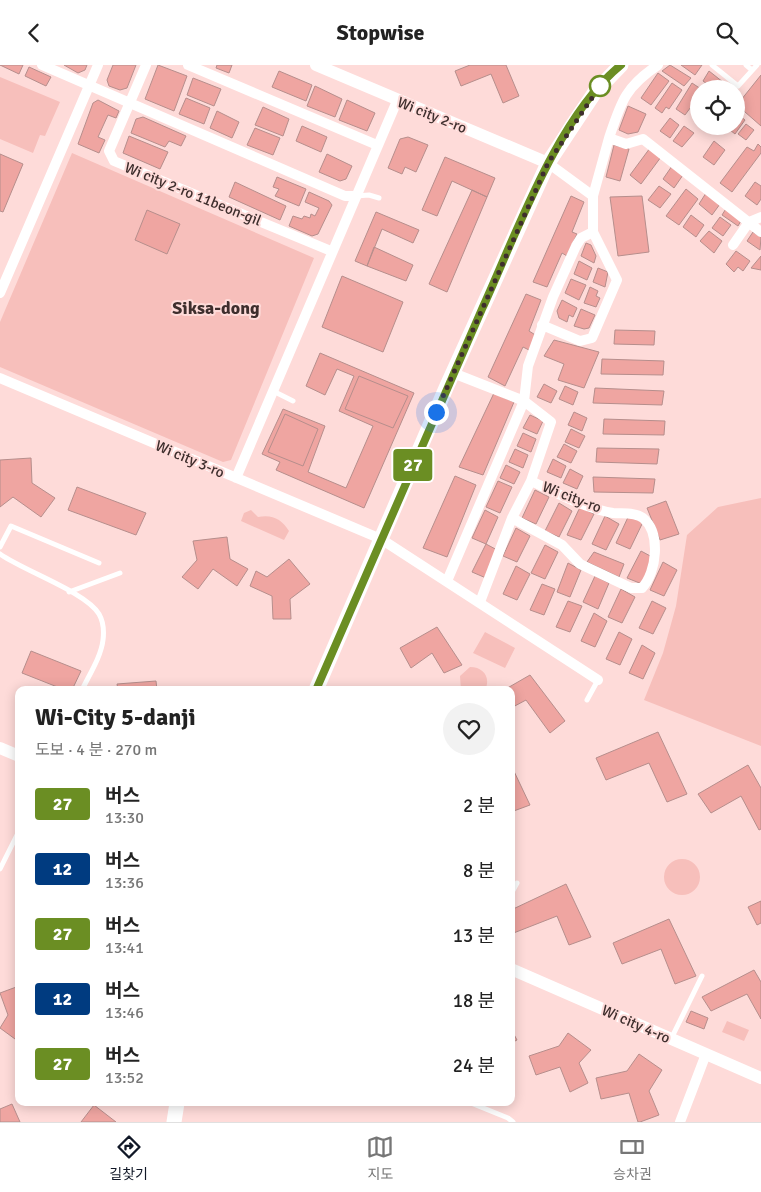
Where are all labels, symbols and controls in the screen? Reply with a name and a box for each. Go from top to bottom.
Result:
icon: back [20,19,48,47]
text: Stopwise [337,19,424,46]
icon: search [713,19,741,47]
unlabelled marker [589,75,611,97]
map controls [690,80,745,135]
button: locate [690,80,745,135]
street label: Wi city 2-ro [395,93,470,137]
street label: Wi city 2-ro 11beon-gil [122,158,264,230]
district label: Siksa-dong [172,297,260,319]
your location [424,400,449,425]
street label: Wi city 3-ro [153,436,227,482]
line badge: 27 [390,449,436,481]
text: 27 [403,454,423,476]
street label: Wi city-ro [540,477,604,517]
text: Wi-City 5-danji [35,702,196,732]
button: heart [443,703,495,755]
text: 도보 · 4 분 · 270 m [35,740,157,760]
text: 버스 [105,784,140,808]
text: 27 [53,793,72,815]
text: 2 분 [463,794,495,818]
text: 13:30 [105,808,144,828]
text: 버스 [105,849,140,873]
text: 12 [53,858,72,880]
text: 8 분 [463,859,495,883]
text: 13:36 [105,873,144,893]
text: 버스 [105,914,140,938]
text: 27 [53,923,72,945]
text: 13 분 [453,924,495,948]
text: 13:41 [105,938,144,958]
text: 버스 [105,979,140,1003]
text: 12 [53,988,72,1010]
text: 18 분 [453,989,495,1013]
street label: Wi city 4-ro [599,1001,673,1047]
text: 13:46 [105,1003,144,1023]
text: 버스 [105,1044,140,1068]
text: 27 [53,1053,72,1075]
text: 24 분 [453,1054,495,1078]
text: 13:52 [105,1068,144,1088]
tab: 길찾기 [109,1133,148,1183]
tab: 지도 [366,1133,394,1183]
tab: 승차권 [613,1133,652,1183]

